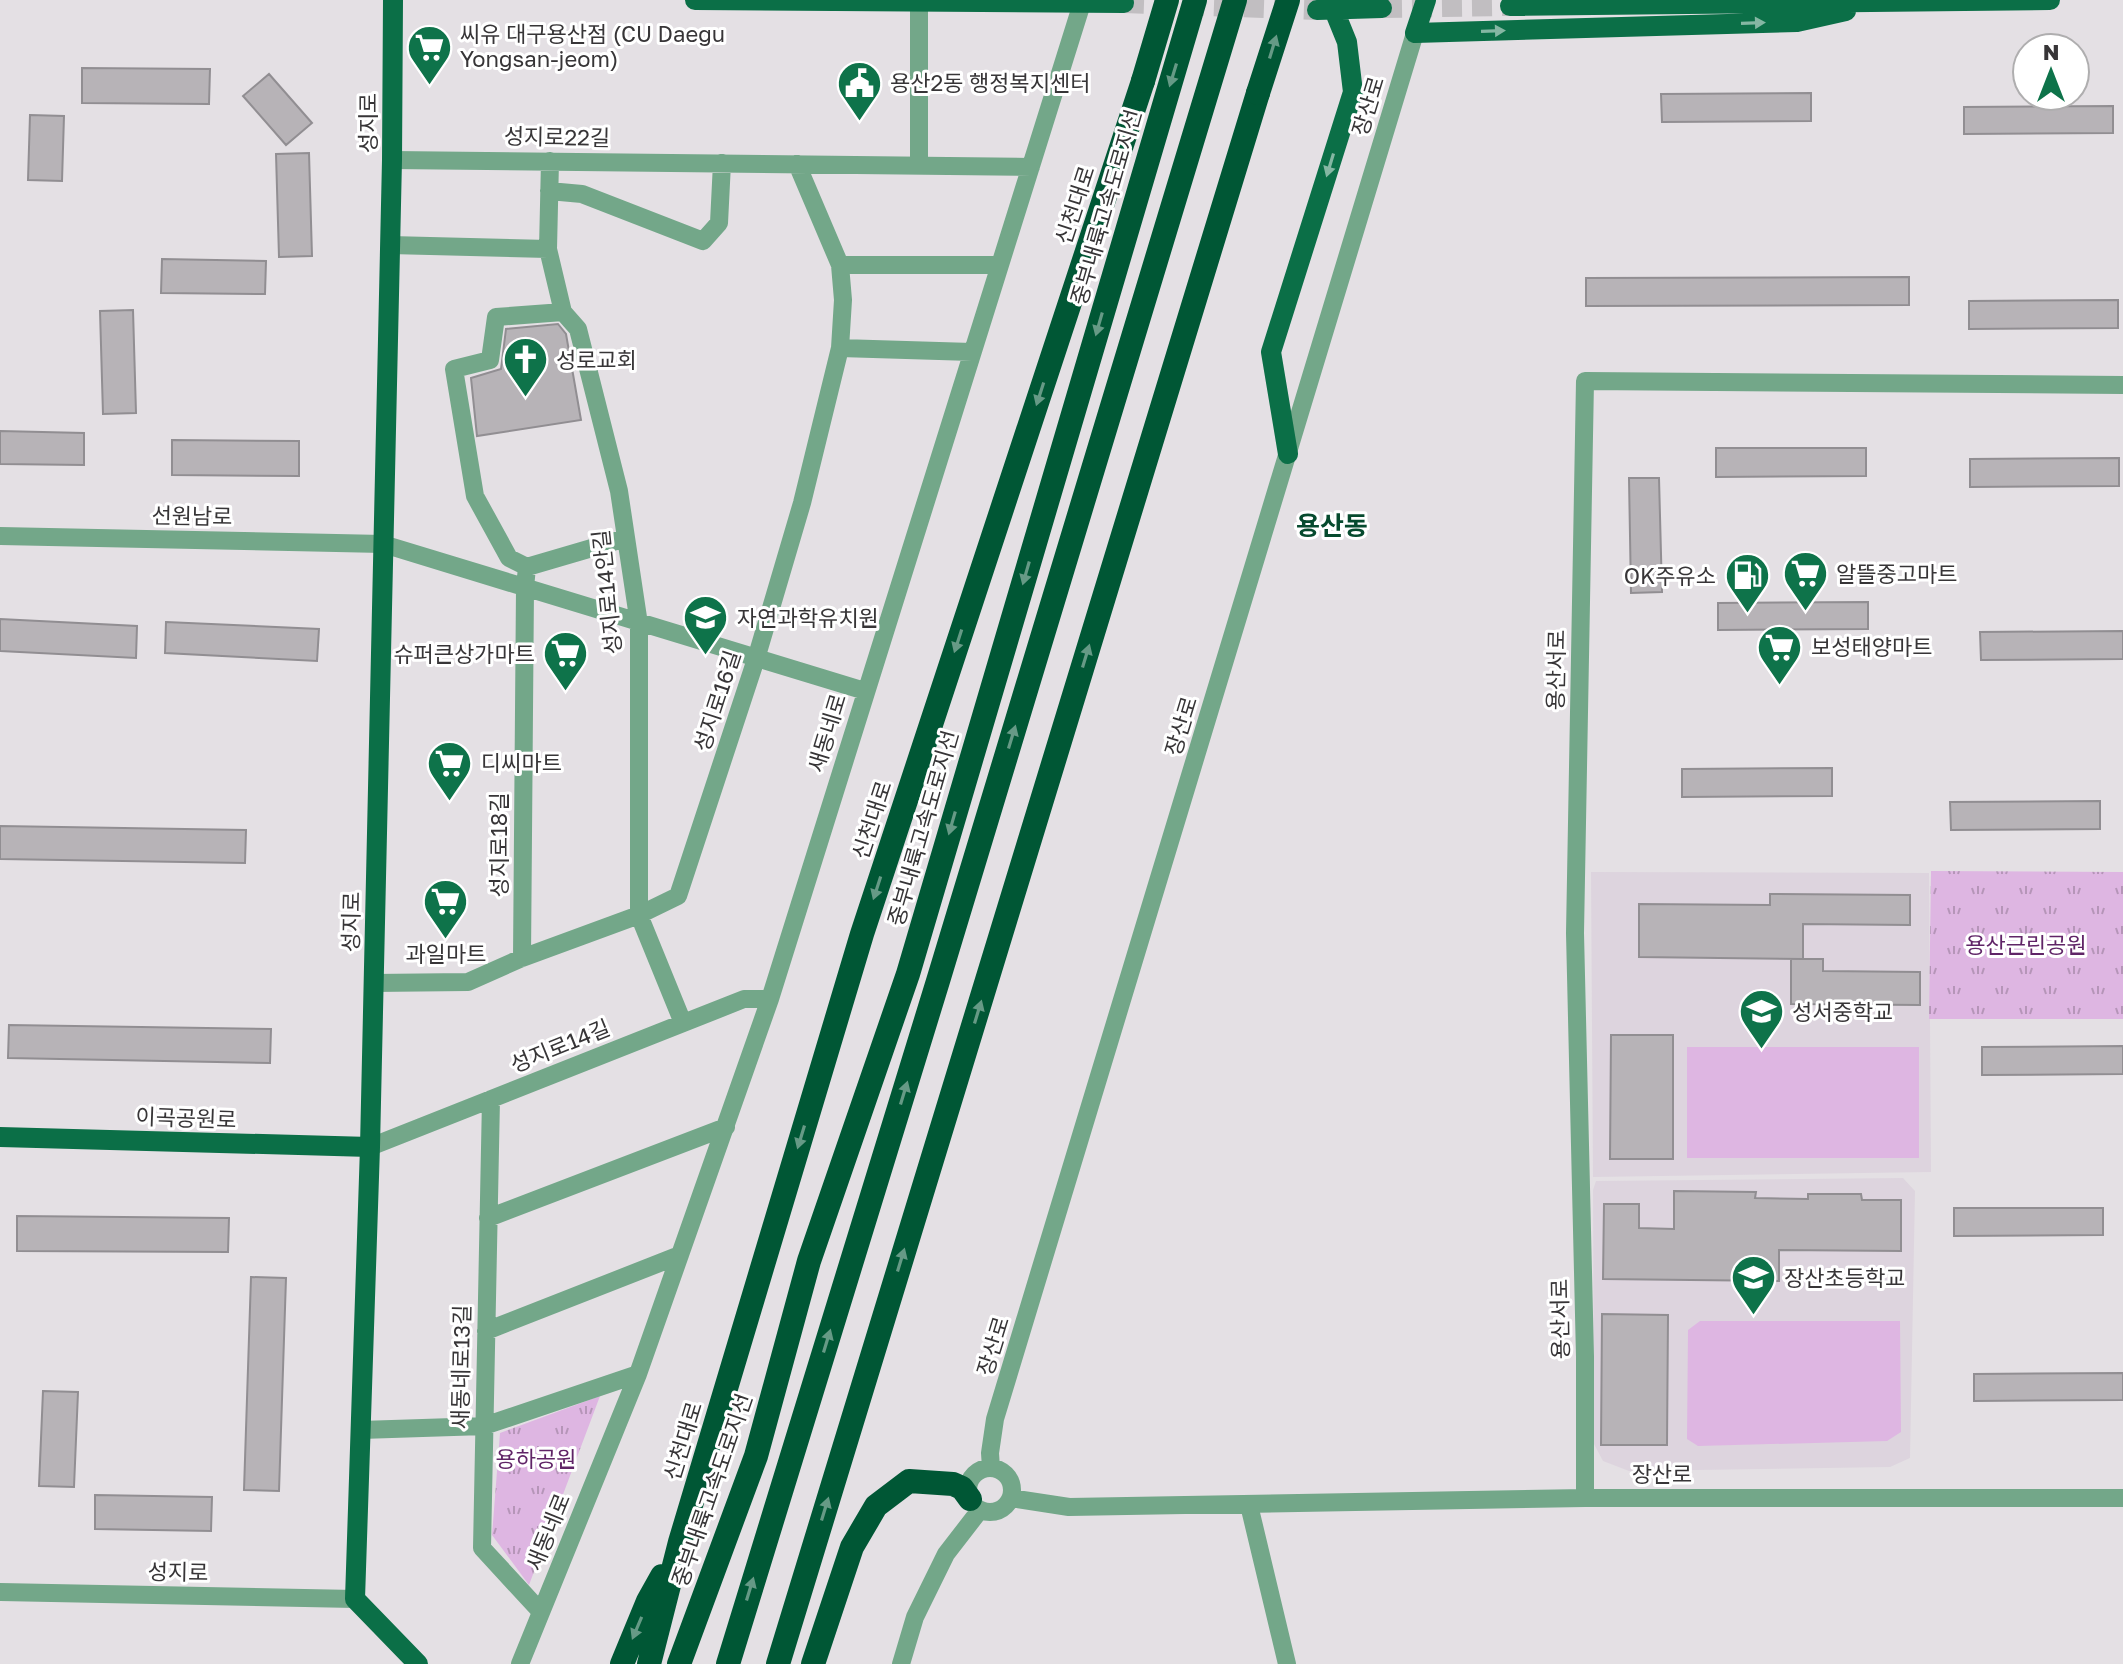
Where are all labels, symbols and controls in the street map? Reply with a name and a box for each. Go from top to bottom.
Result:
one-way arrow [1741,17,1766,30]
place label: 씨유 대구용산점 (CU Daegu Yongsan-jeom) [460,20,725,72]
supermarket icon: 씨유 대구용산점 (CU Daegu Yongsan-jeom) [405,23,453,86]
one-way arrow [1481,25,1506,37]
north arrow [2011,32,2091,112]
one-way arrow [1267,34,1280,58]
text: N [2043,38,2059,65]
public building icon: 용산2동 행정복지센터 [835,59,883,122]
one-way arrow [1166,63,1179,87]
place label: 용산2동 행정복지센터 [890,69,1090,96]
street label: 장산로 [1346,73,1389,139]
street label: 성지로 [354,93,381,153]
street label: 중부내륙고속도로지선 [1065,106,1146,308]
street label: 성지로22길 [504,122,610,151]
one-way arrow [1323,154,1336,178]
street label: 신천대로 [1049,162,1100,248]
one-way arrow [1092,312,1105,336]
church icon: 성로교회 [501,336,549,399]
place label: 성로교회 [556,346,637,373]
one-way arrow [1033,383,1045,407]
street label: 선원남로 [151,501,233,530]
district label: 용산동 [1296,510,1368,541]
street label: 성지로14안길 [587,528,626,656]
supermarket icon: 알뜰중고마트 [1781,550,1829,613]
fuel station icon: OK주유소 [1723,552,1771,615]
place label: 알뜰중고마트 [1836,560,1957,587]
one-way arrow [1019,561,1031,586]
place label: OK주유소 [1624,562,1716,589]
school or university icon: 자연과학유치원 [682,594,730,657]
place label: 자연과학유치원 [737,604,879,631]
supermarket icon: 보성태양마트 [1756,623,1804,686]
street label: 용산서로 [1541,629,1570,711]
supermarket icon: 슈퍼큰상가마트 [542,630,590,693]
one-way arrow [952,630,964,654]
place label: 보성태양마트 [1811,633,1932,660]
place label: 슈퍼큰상가마트 [393,640,535,667]
one-way arrow [1080,644,1093,668]
street label: 성지로16길 [687,647,746,755]
street label: 새동네로 [802,690,851,776]
street label: 장산로 [1159,693,1202,759]
one-way arrow [1006,724,1019,748]
street label: 중부내륙고속도로지선 [882,727,963,929]
supermarket icon: 디씨마트 [426,739,474,802]
place label: 디씨마트 [481,749,562,776]
street label: 신천대로 [846,777,897,863]
street label: 성지로18길 [485,792,512,898]
one-way arrow [945,811,958,835]
one-way arrow [870,876,883,900]
supermarket icon: 과일마트 [422,877,470,940]
street label: 성지로 [336,891,365,953]
park label: 용산근린공원 [1965,931,2087,958]
place label: 과일마트 [406,940,486,967]
school or university icon: 성서중학교 [1737,988,1785,1051]
place label: 성서중학교 [1792,998,1893,1025]
one-way arrow [972,999,984,1023]
street label: 성지로14길 [506,1013,614,1078]
one-way arrow [898,1080,911,1104]
street label: 이곡공원로 [135,1102,237,1133]
one-way arrow [794,1125,807,1149]
one-way arrow [896,1248,908,1272]
school or university icon: 장산초등학교 [1729,1254,1777,1317]
place label: 장산초등학교 [1784,1264,1905,1291]
street label: 용산서로 [1545,1278,1574,1360]
street label: 새동네로13길 [446,1304,475,1430]
street label: 장산로 [971,1313,1014,1379]
one-way arrow [821,1329,834,1353]
street label: 중부내륙고속도로지선 [666,1390,757,1590]
street label: 신천대로 [658,1398,707,1484]
park label: 용하공원 [496,1445,576,1472]
street label: 장산로 [1632,1460,1692,1487]
street label: 새동네로 [520,1489,575,1574]
one-way arrow [820,1497,832,1521]
street label: 성지로 [147,1557,209,1586]
one-way arrow [745,1577,757,1601]
one-way arrow [631,1616,644,1639]

